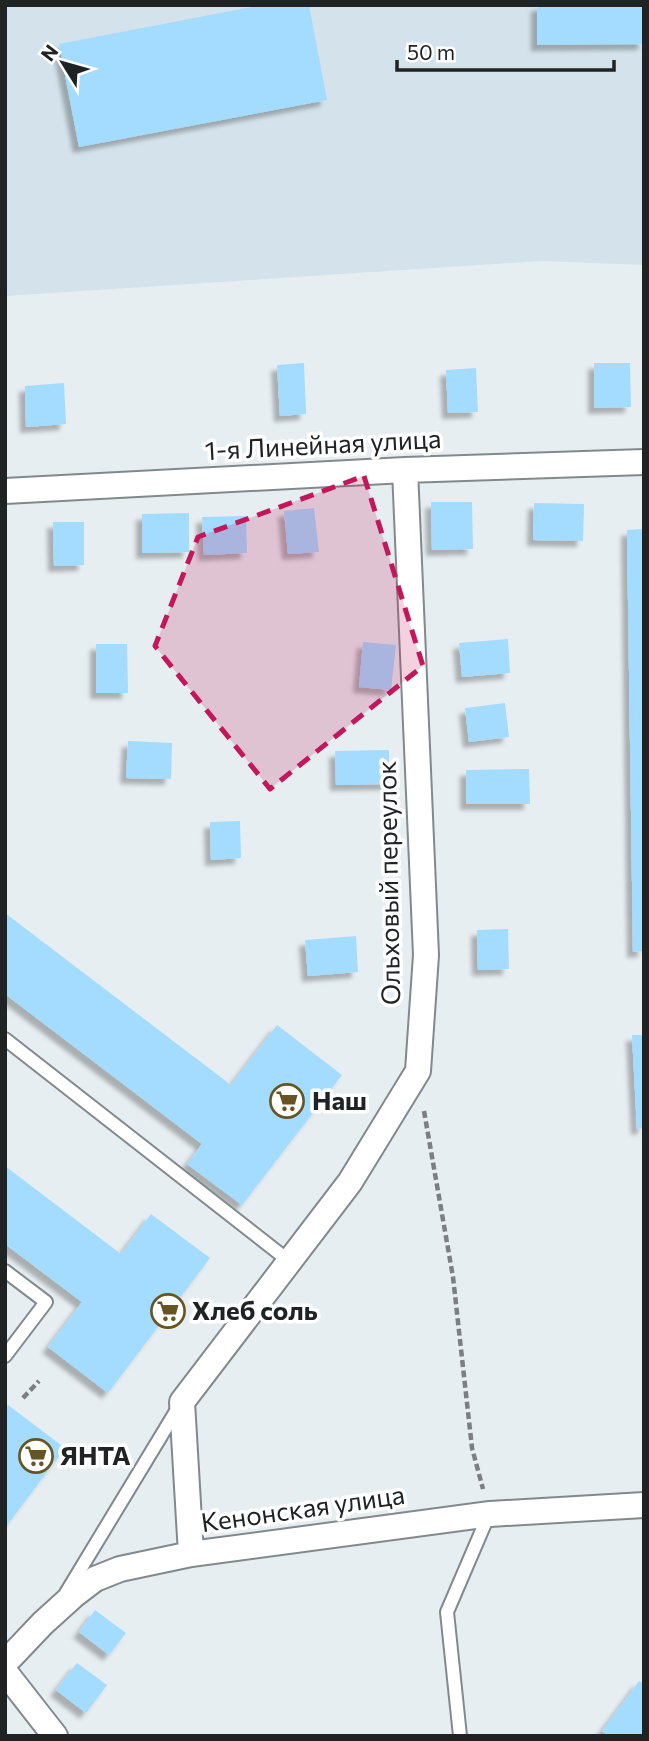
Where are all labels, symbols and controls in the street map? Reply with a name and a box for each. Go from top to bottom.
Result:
north arrow [28,28,98,98]
scale bar [397,28,614,72]
text: 50 m [407,39,455,64]
text: N [36,40,63,65]
street label: 1-я Линейная улица [204,422,442,465]
street label: Ольховый переулок [370,760,405,1006]
supermarket icon: Наш [268,1082,306,1120]
place label: Наш [312,1084,367,1115]
supermarket icon: Хлеб соль [149,1292,187,1330]
place label: Хлеб соль [192,1294,318,1325]
supermarket icon: ЯНТА [17,1437,55,1475]
place label: ЯНТА [60,1439,131,1470]
street label: Кенонская улица [199,1478,407,1537]

